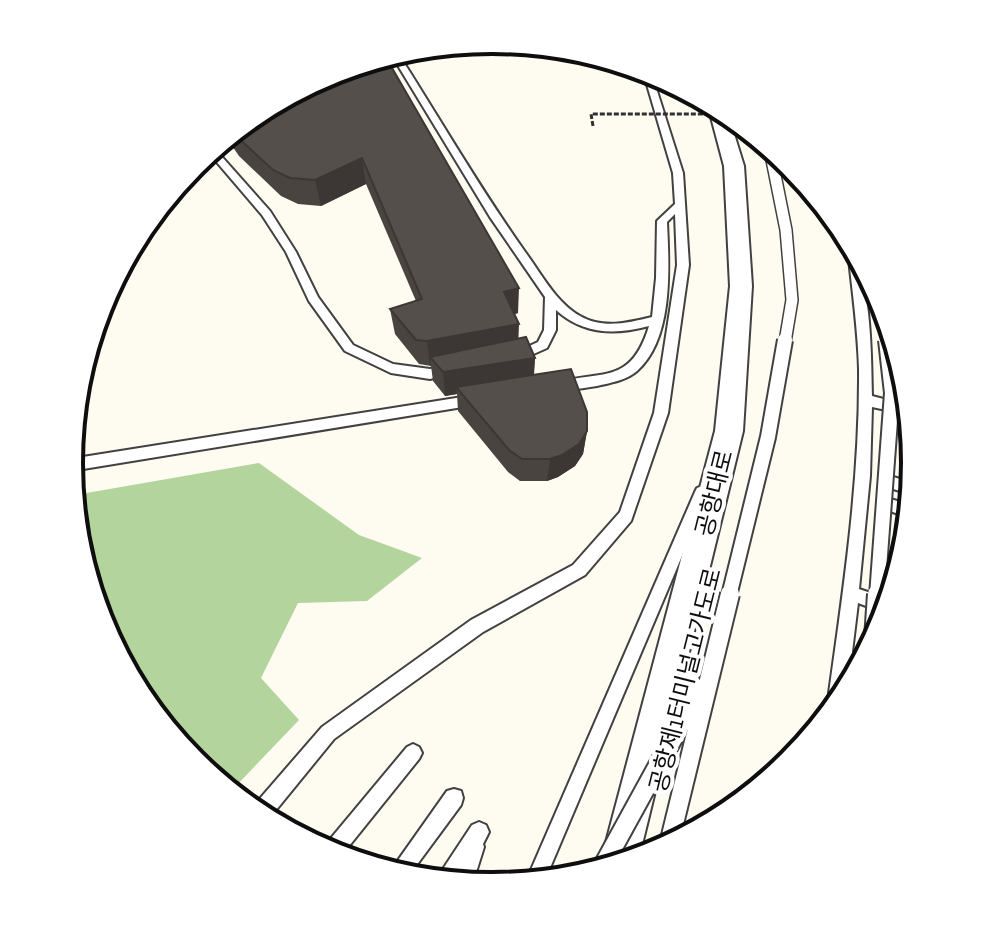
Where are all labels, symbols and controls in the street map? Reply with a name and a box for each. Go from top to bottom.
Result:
street label: 공항대로 [689,447,739,539]
street label: 공항제1터미널고가도로 [643,565,727,795]

